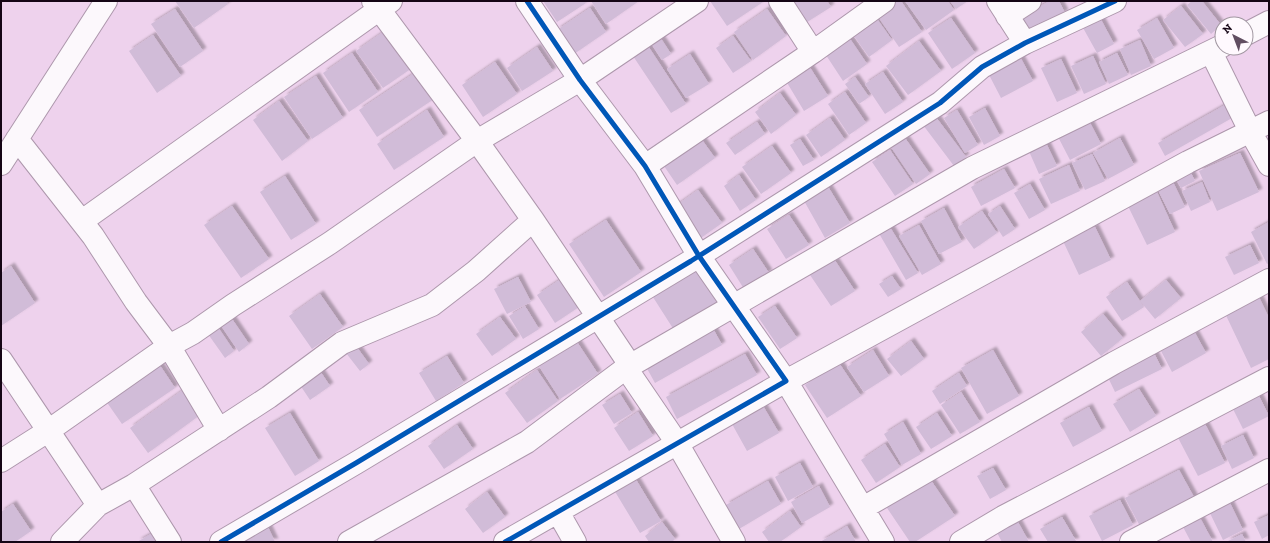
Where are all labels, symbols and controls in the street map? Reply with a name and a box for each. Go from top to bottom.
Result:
north arrow [1214,16,1254,56]
text: N [1220,21,1236,37]

